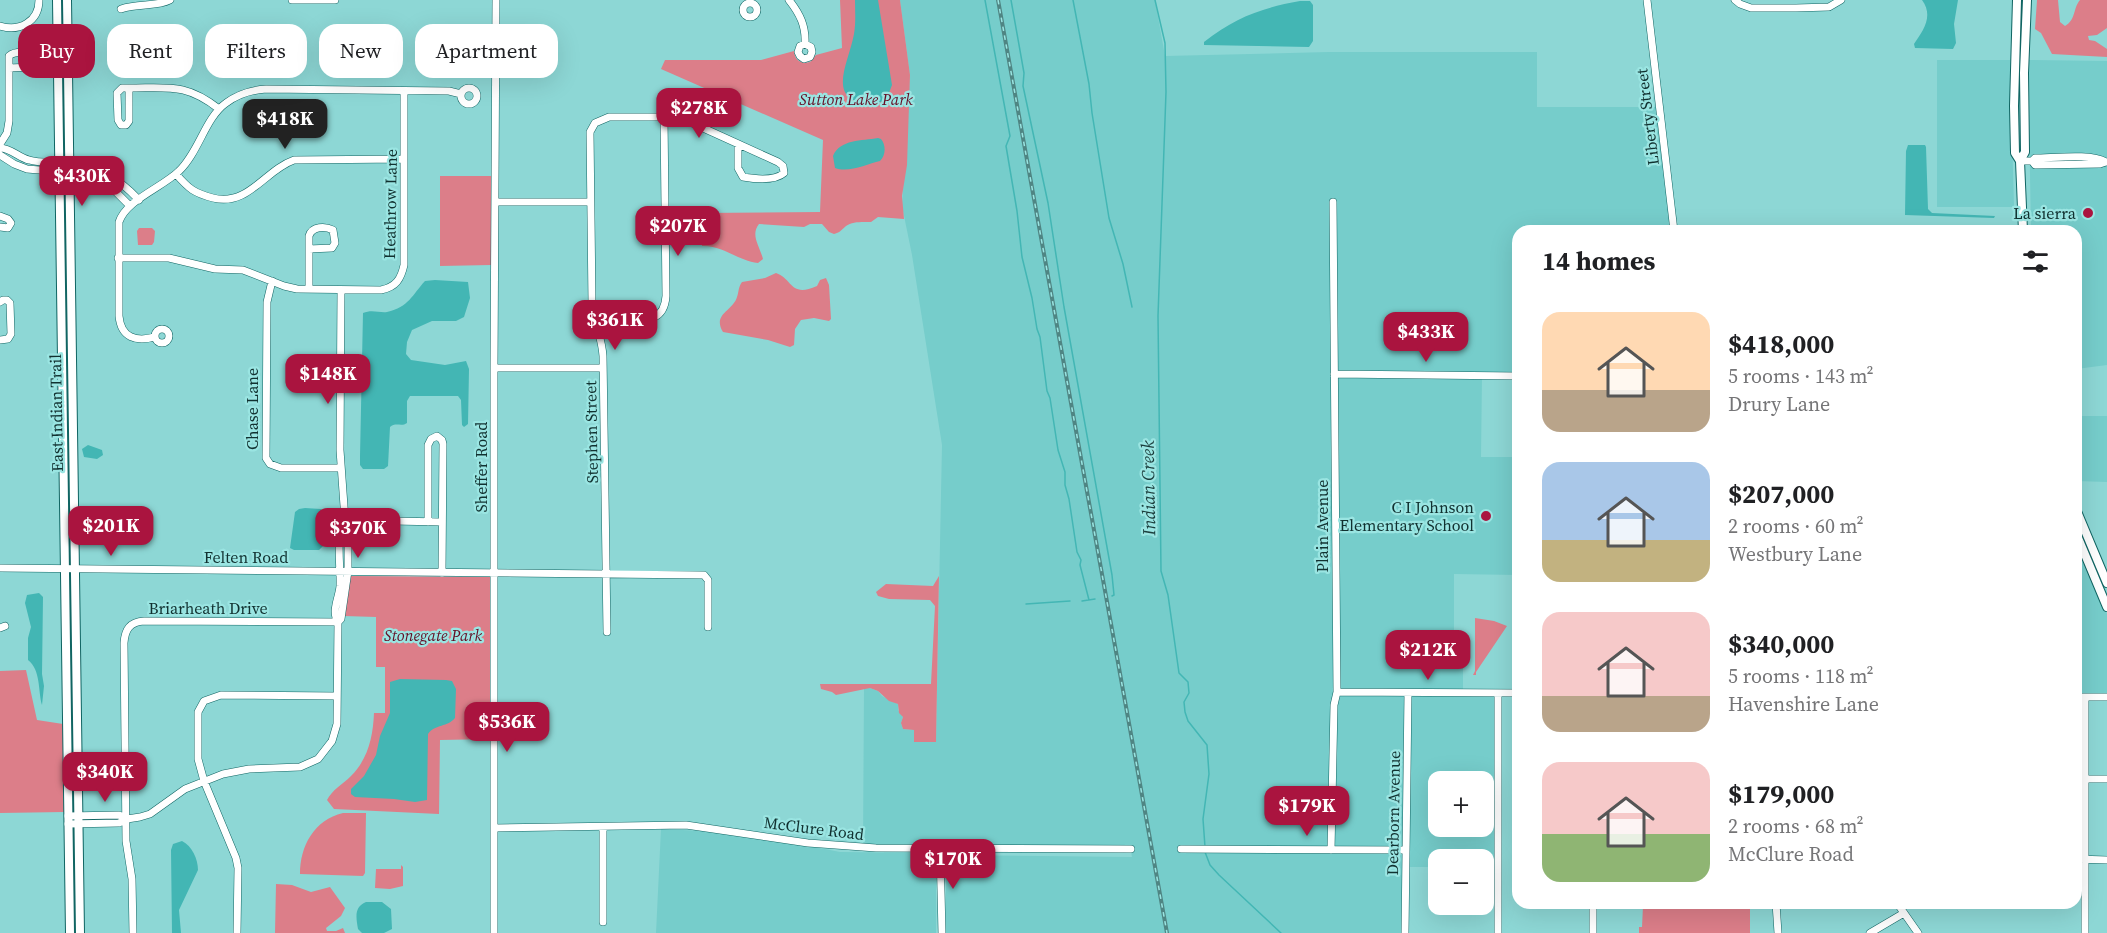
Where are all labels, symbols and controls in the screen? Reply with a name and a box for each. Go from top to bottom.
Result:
chip: Buy [18,24,95,78]
chip: Rent [107,24,193,78]
chip: Filters [205,24,307,78]
chip: New [319,24,403,78]
chip: Apartment [415,24,558,78]
street label: Liberty Street [1630,67,1664,167]
pin: $278K [657,88,741,139]
park label: Sutton Lake Park [799,88,913,110]
text: $278K [670,93,728,121]
pin: $418K [243,99,327,150]
text: $418K [256,104,314,132]
street label: Heathrow Lane [378,149,402,259]
pin: $430K [40,156,124,207]
text: $430K [53,161,111,189]
place label: La sierra [2013,202,2077,224]
pin: $207K [636,206,720,257]
marker: La sierra [2081,206,2095,220]
text: $207K [649,211,707,239]
text: 14 homes [1542,243,1655,279]
icon: filters [2019,245,2052,278]
pin: $361K [573,300,657,351]
text: $361K [586,305,644,333]
pin: $433K [1384,312,1468,363]
text: $433K [1397,317,1455,345]
text: $418,000 [1728,326,1834,362]
icon: home [1590,336,1662,408]
street label: East Indian Trail [44,354,68,472]
pin: $148K [286,354,370,405]
text: $148K [299,359,357,387]
text: 5 rooms · 143 m² [1728,362,1874,390]
street label: Chase Lane [241,368,263,450]
street label: Stephen Street [579,380,603,484]
text: Drury Lane [1728,390,1830,418]
street label: Sheffer Road [470,422,492,512]
water label: Indian Creek [1135,440,1161,537]
text: $207,000 [1728,476,1834,512]
street label: Plain Avenue [1311,480,1333,572]
icon: home [1590,486,1662,558]
place label: C I Johnson Elementary School [1340,496,1474,536]
pin: $201K [69,506,153,557]
pin: $370K [316,508,400,559]
marker: C I Johnson Elementary School [1479,509,1493,523]
text: $201K [82,511,140,539]
text: 2 rooms · 60 m² [1728,512,1864,540]
text: $370K [329,513,387,541]
text: Westbury Lane [1728,540,1862,568]
street label: Felten Road [204,546,288,568]
street label: Briarheath Drive [148,597,268,619]
park label: Stonegate Park [384,624,482,646]
text: $340,000 [1728,626,1834,662]
pin: $212K [1386,630,1470,681]
text: $212K [1399,635,1457,663]
icon: home [1590,636,1662,708]
text: 5 rooms · 118 m² [1728,662,1874,690]
text: Havenshire Lane [1728,690,1879,718]
pin: $536K [465,702,549,753]
text: $536K [478,707,536,735]
street label: Dearborn Avenue [1381,750,1405,876]
pin: $340K [63,752,147,803]
text: $340K [76,757,134,785]
map controls [1428,771,1494,915]
button: + [1428,771,1494,837]
text: $179,000 [1728,776,1834,812]
pin: $179K [1265,786,1349,837]
icon: home [1590,786,1662,858]
text: $179K [1278,791,1336,819]
street label: McClure Road [763,811,865,845]
text: 2 rooms · 68 m² [1728,812,1864,840]
pin: $170K [911,839,995,890]
text: McClure Road [1728,840,1854,868]
text: $170K [924,844,982,872]
button: − [1428,849,1494,915]

